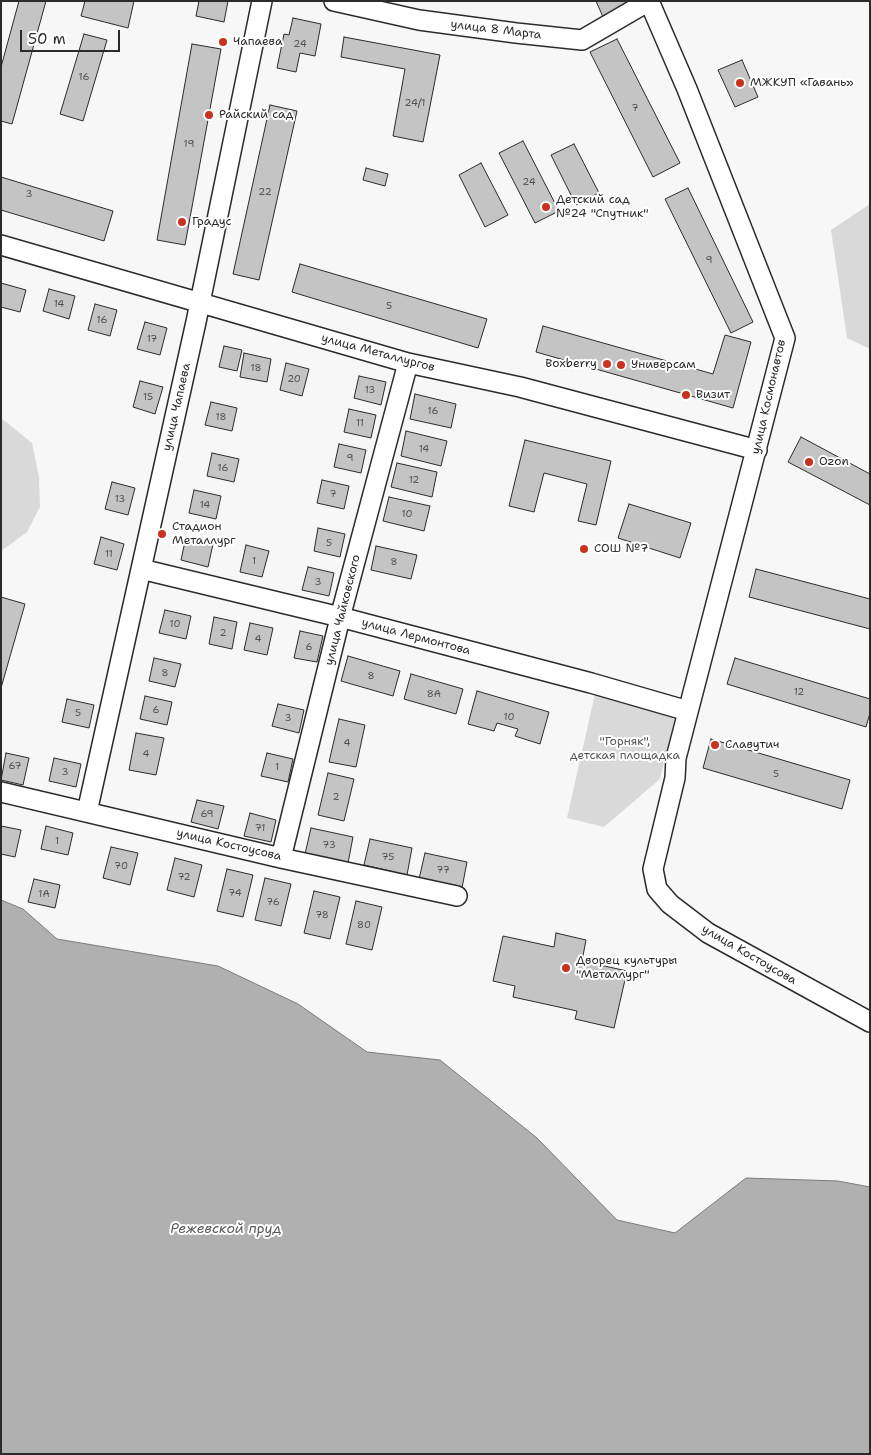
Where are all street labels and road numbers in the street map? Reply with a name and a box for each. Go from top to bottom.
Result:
street label: улица 8 Марта [450,17,542,43]
street label: улица Металлургов [320,331,436,375]
street label: улица Космонавтов [749,338,789,456]
street label: улица Чапаева [160,362,194,452]
street label: улица Чайковского [322,553,364,667]
street label: улица Лермонтова [360,616,472,658]
street label: улица Костоусова [175,826,283,864]
street label: улица Костоусова [699,922,799,988]

